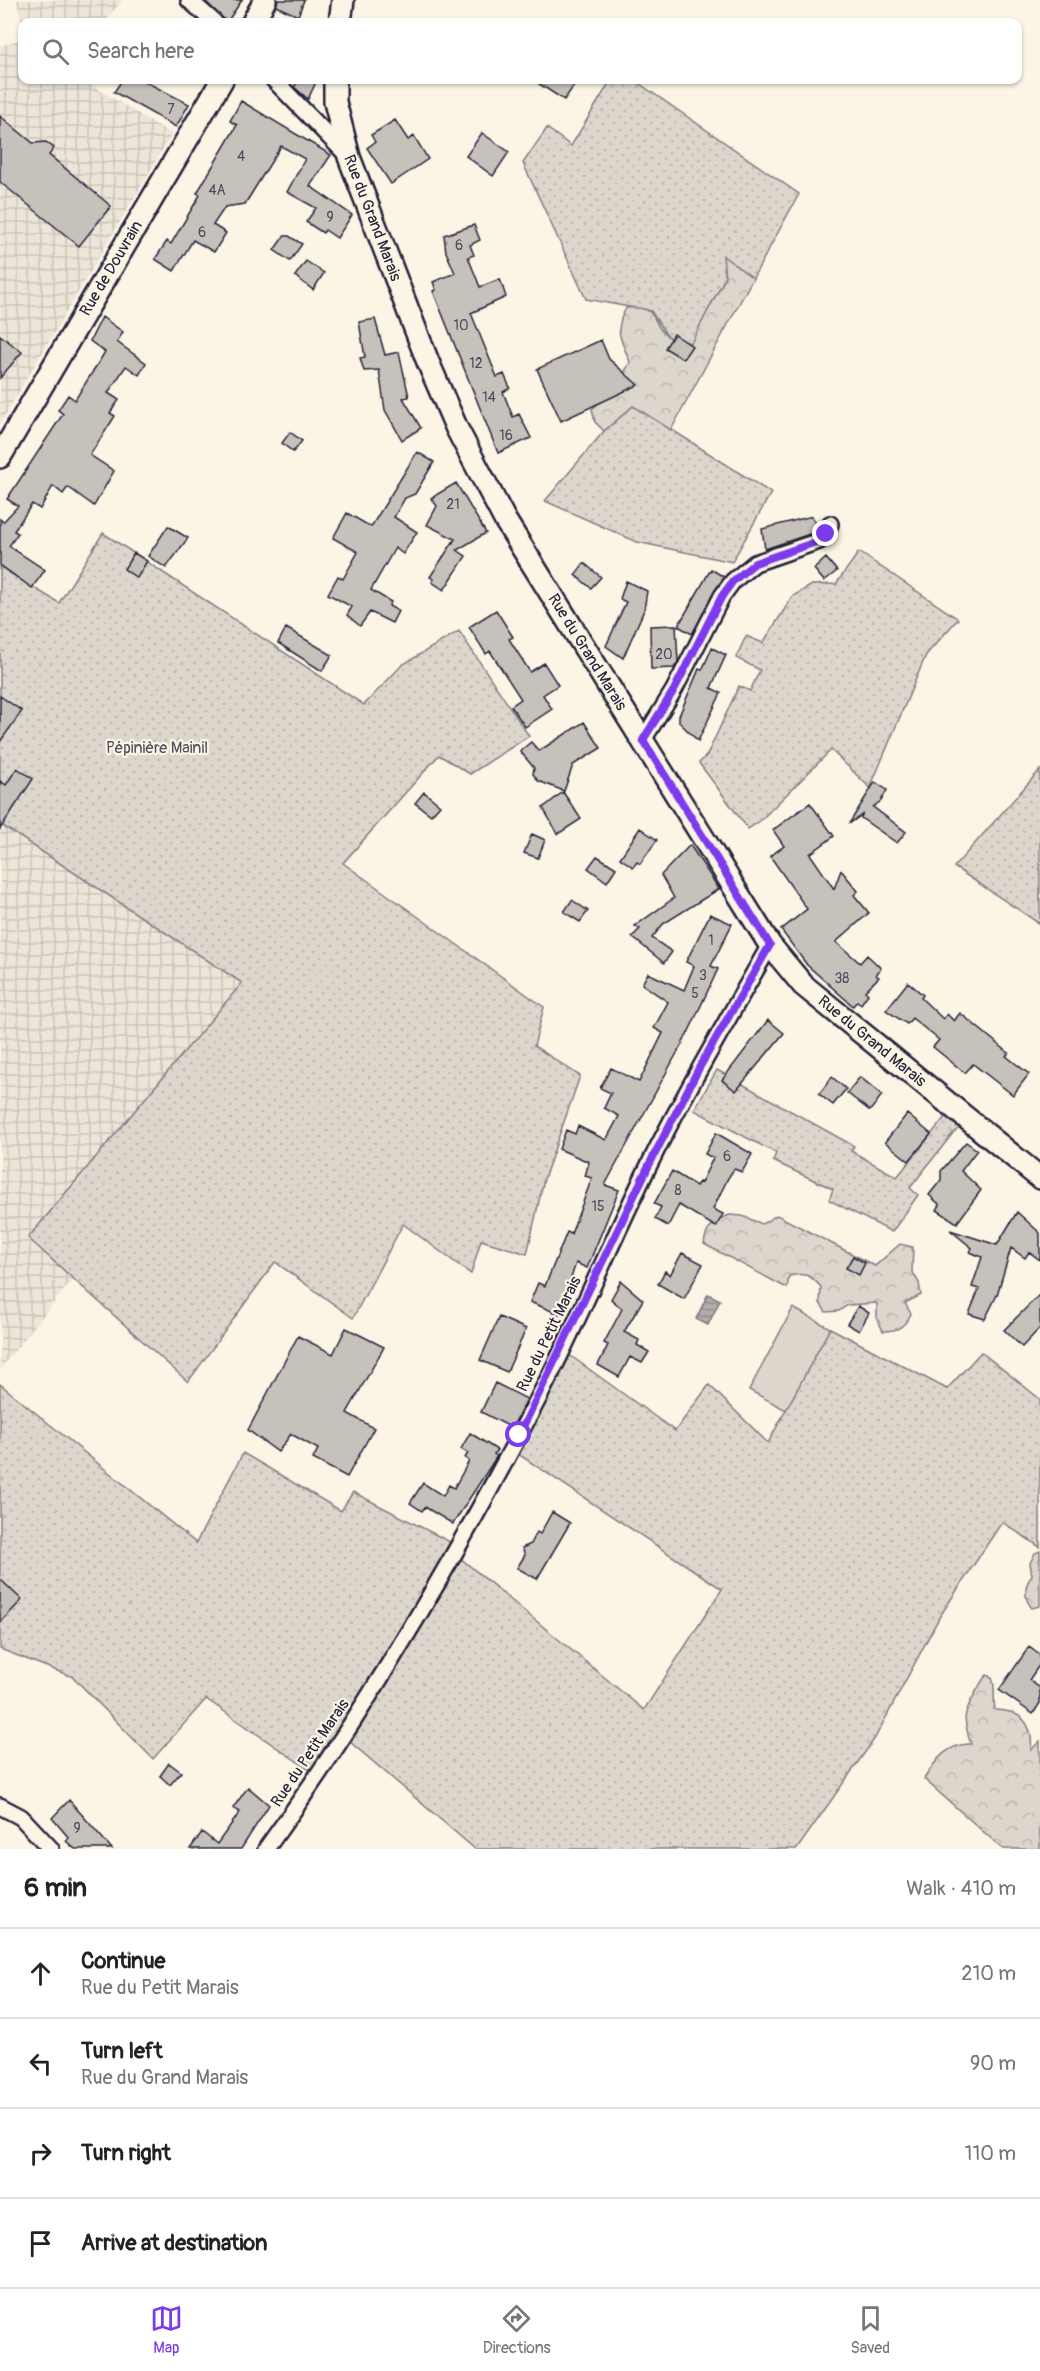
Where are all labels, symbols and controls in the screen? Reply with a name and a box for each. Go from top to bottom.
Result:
search box [18,18,1022,84]
icon: search [39,35,72,68]
text: Search here [87,37,194,65]
house number: 7 [167,101,175,118]
house number: 4 [237,148,245,165]
street label: Rue du Grand Marais [339,152,406,284]
house number: 4A [208,182,226,199]
house number: 9 [326,209,334,226]
street label: Rue de Douvrain [75,217,147,319]
house number: 6 [198,224,206,241]
house number: 6 [455,237,463,254]
house number: 10 [453,317,469,334]
house number: 12 [469,355,483,372]
house number: 14 [482,389,496,406]
house number: 16 [499,427,513,444]
house number: 21 [446,496,460,513]
route end [812,520,838,546]
street label: Rue du Grand Marais [543,590,631,714]
house number: 20 [655,646,673,663]
park label: Pépinière Mainil [106,738,208,758]
house number: 1 [708,932,714,949]
house number: 3 [699,967,707,984]
house number: 38 [835,970,849,987]
house number: 5 [691,985,699,1002]
street label: Rue du Grand Marais [814,991,930,1091]
house number: 6 [723,1148,731,1165]
house number: 8 [674,1182,682,1199]
house number: 15 [591,1198,605,1215]
street label: Rue du Petit Marais [512,1273,586,1395]
route start [505,1421,531,1447]
street label: Rue du Petit Marais [266,1695,354,1811]
house number: 9 [73,1820,81,1837]
text: 6 min [24,1872,87,1904]
text: Walk · 410 m [906,1876,1016,1901]
text: Continue [81,1947,165,1975]
icon: ahead [24,1957,57,1990]
text: 210 m [961,1961,1016,1986]
text: Rue du Petit Marais [81,1975,239,2000]
text: Turn left [81,2037,163,2065]
icon: left [24,2047,57,2080]
text: 90 m [970,2051,1016,2076]
text: Rue du Grand Marais [81,2065,248,2090]
icon: right [24,2137,57,2170]
text: Turn right [81,2139,171,2167]
text: 110 m [965,2141,1016,2166]
icon: arrive [24,2227,57,2260]
text: Arrive at destination [81,2229,267,2257]
tab: Map [150,2302,183,2358]
tab: Directions [483,2302,551,2358]
tab: Saved [850,2302,890,2358]

